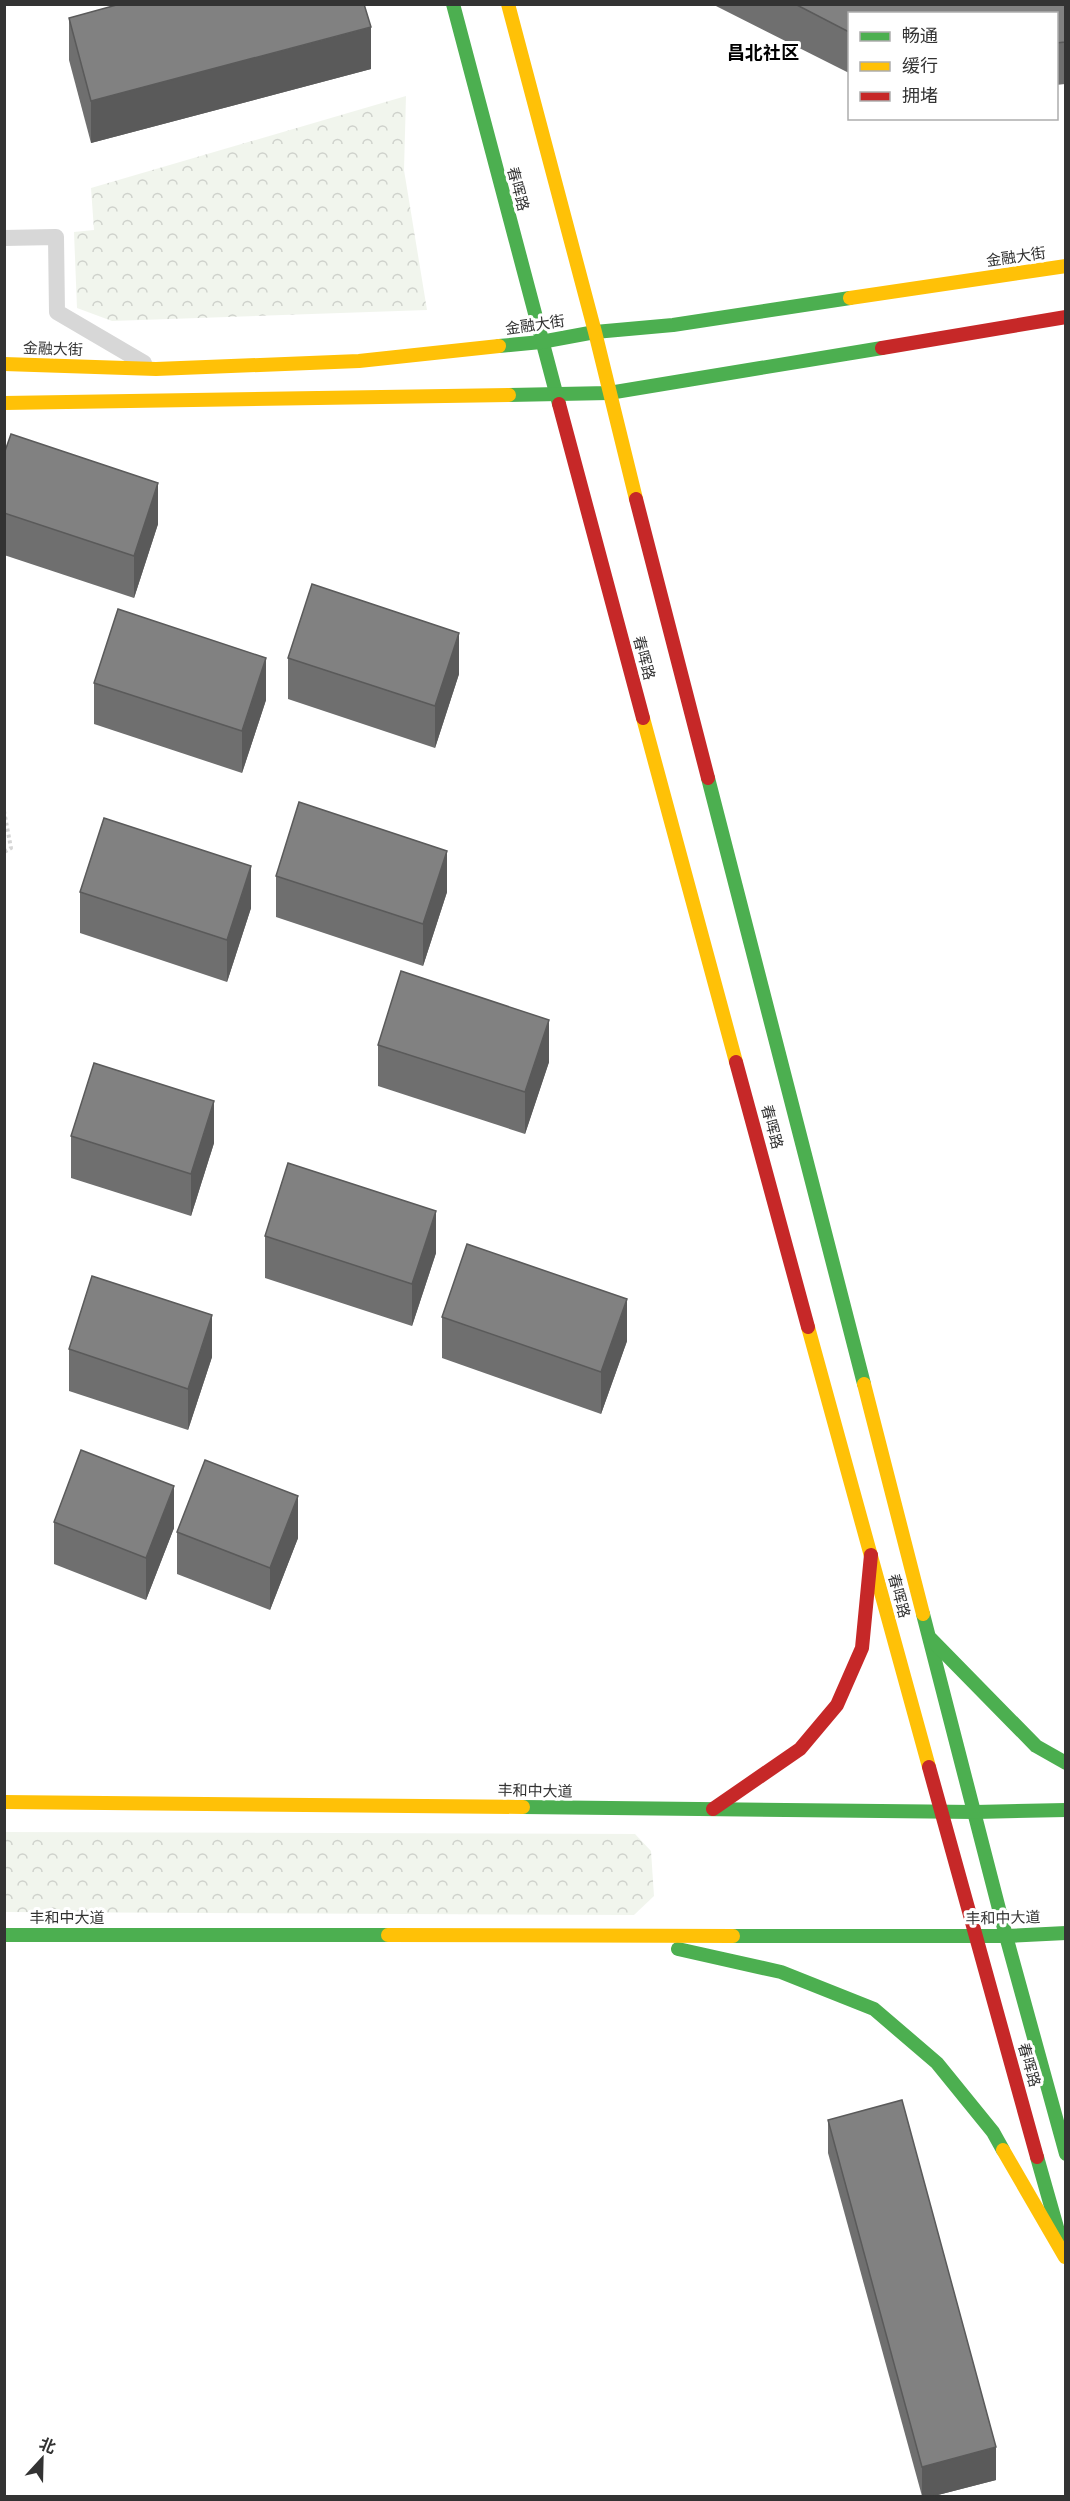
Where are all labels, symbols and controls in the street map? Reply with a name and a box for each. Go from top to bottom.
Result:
legend [848,12,1058,120]
text: 畅通 [902,26,938,46]
district label: 昌北社区 [727,43,799,63]
text: 缓行 [902,56,938,76]
text: 拥堵 [902,86,938,106]
street label: 春晖路 [504,165,533,213]
street label: 金融大街 [985,244,1047,269]
street label: 金融大街 [504,312,566,337]
street label: 金融大街 [23,339,83,358]
street label: 春晖路 [630,634,659,682]
street label: 春晖路 [758,1103,787,1151]
street label: 春晖路 [885,1572,914,1620]
street label: 丰和中大道 [497,1781,573,1800]
street label: 丰和中大道 [965,1908,1041,1927]
street label: 丰和中大道 [29,1909,105,1926]
street label: 春晖路 [1015,2041,1044,2089]
north arrow [12,2429,72,2489]
text: 北 [37,2435,58,2456]

